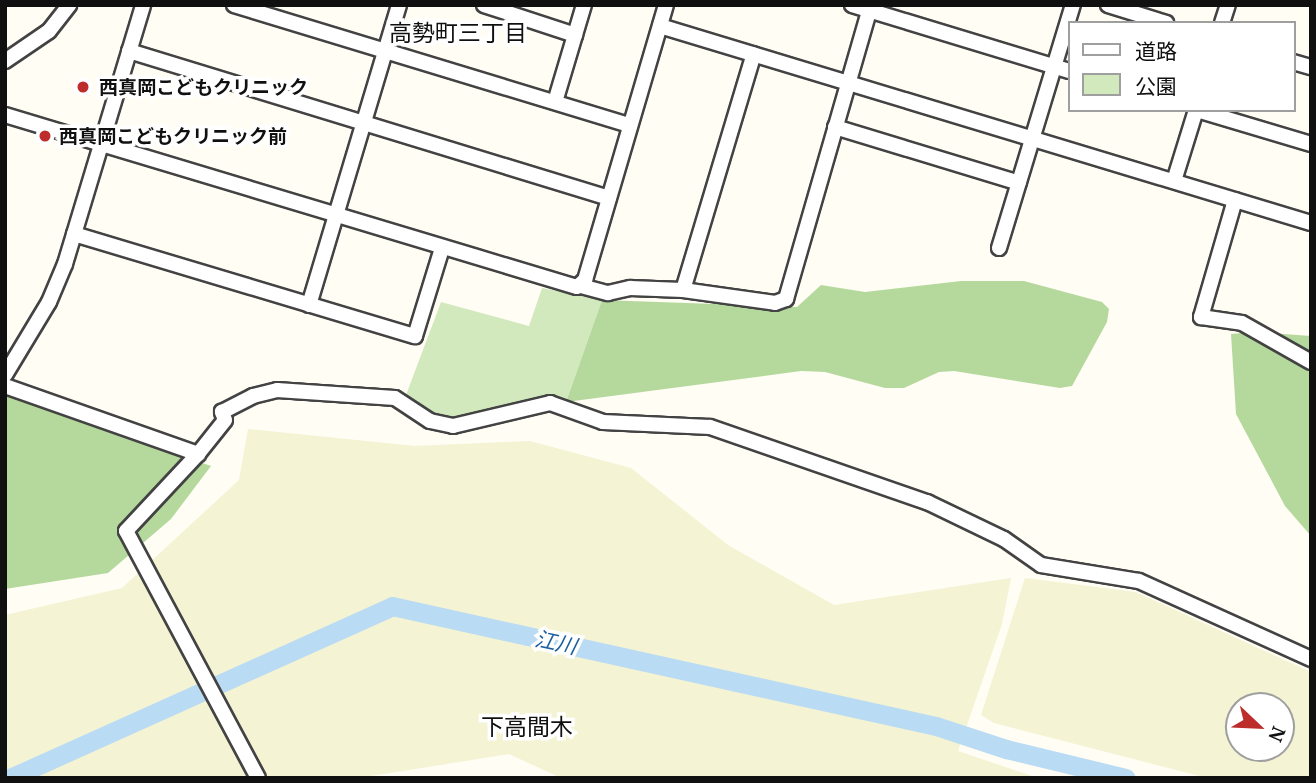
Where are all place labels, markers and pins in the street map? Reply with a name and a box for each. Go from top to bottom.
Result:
place label: 西真岡こどもクリニック [99,76,308,98]
marker: 西真岡こどもクリニック [73,77,93,97]
place label: 西真岡こどもクリニック前 [59,125,287,147]
marker: 西真岡こどもクリニック前 [37,128,53,144]

